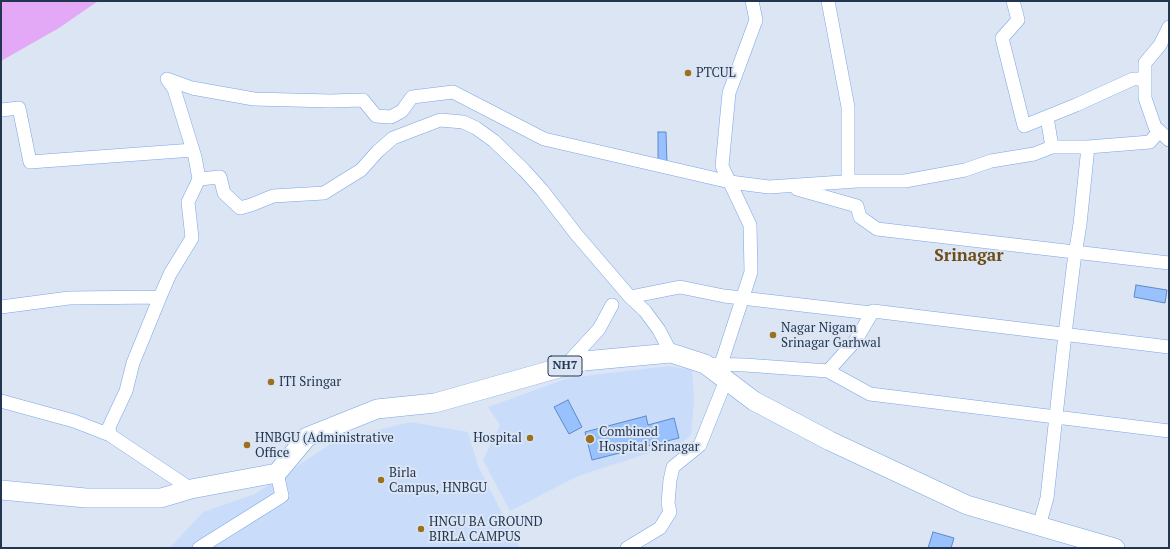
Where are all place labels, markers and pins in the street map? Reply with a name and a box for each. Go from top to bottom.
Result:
place label: PTCUL [696,65,736,81]
marker: PTCUL [683,68,693,78]
place label: Nagar Nigam Srinagar Garhwal [781,320,881,351]
marker: Nagar Nigam Srinagar Garhwal [768,330,778,340]
place label: ITI Sringar [279,374,341,390]
marker: ITI Sringar [266,377,276,387]
place label: Combined Hospital Srinagar [599,424,700,455]
place label: HNBGU (Administrative Office [255,430,394,461]
place label: Hospital [473,430,522,446]
marker: Hospital [525,433,535,443]
marker: Combined Hospital Srinagar [584,433,596,445]
marker: HNBGU (Administrative Office [242,440,252,450]
place label: Birla Campus, HNBGU [389,465,487,496]
marker: Birla Campus, HNBGU [376,475,386,485]
place label: HNGU BA GROUND BIRLA CAMPUS [429,514,543,545]
marker: HNGU BA GROUND BIRLA CAMPUS [416,524,426,534]

